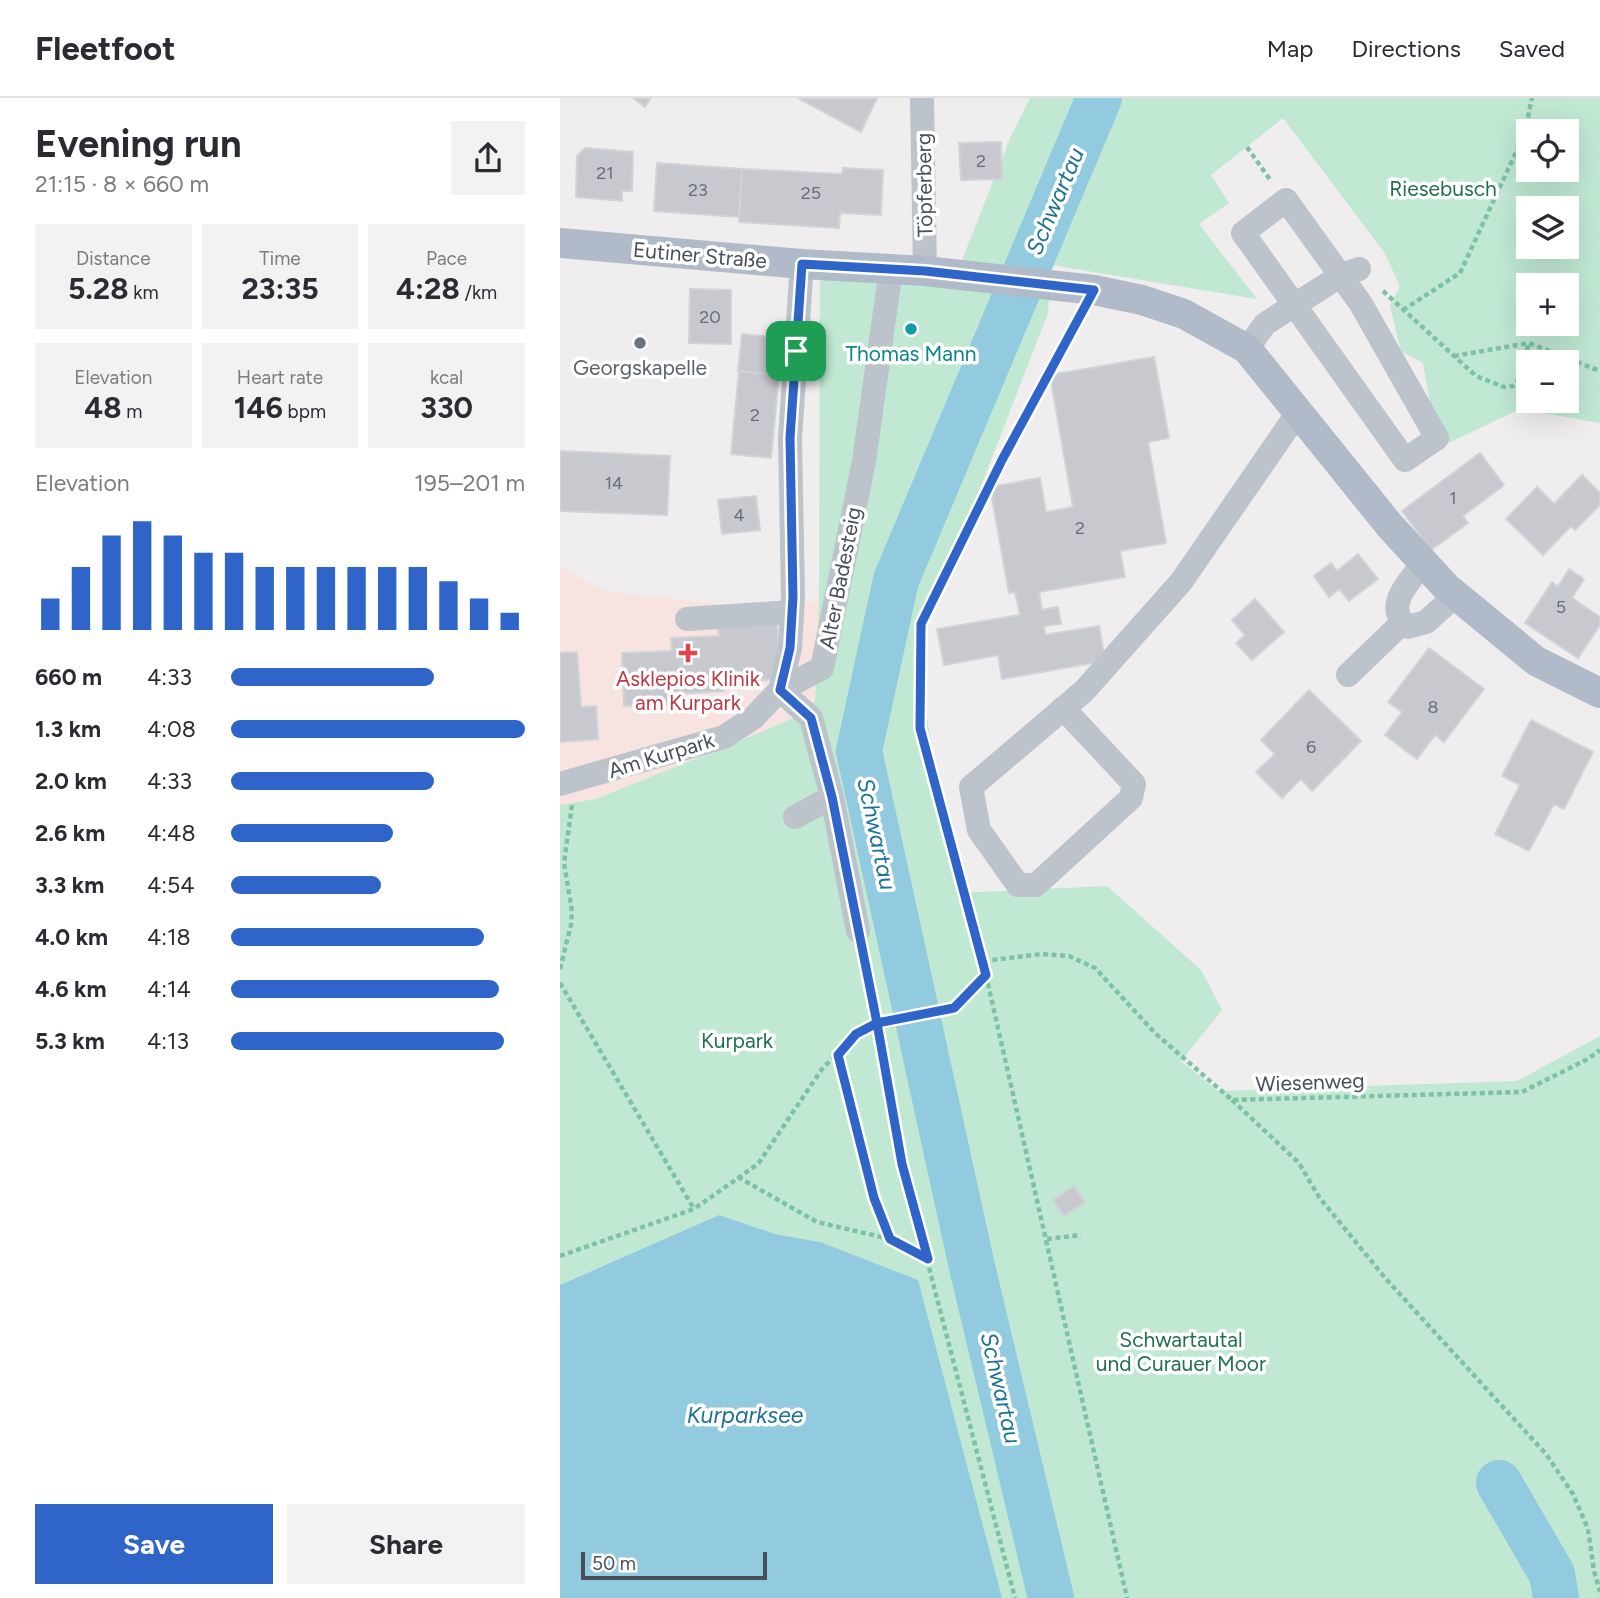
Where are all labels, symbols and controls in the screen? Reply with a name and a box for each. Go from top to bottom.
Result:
text: Fleetfoot [35,29,175,68]
text: Map [1267,34,1313,63]
text: Directions [1351,34,1461,63]
text: Saved [1499,34,1565,63]
map controls [1516,119,1579,413]
button: locate [1516,119,1579,182]
text: Evening run [35,121,242,167]
button: share [451,121,525,195]
street label: Töpferberg [911,133,937,237]
water label: Schwartau [1020,143,1090,259]
house number: 2 [976,150,986,172]
house number: 21 [596,162,614,184]
text: 21:15 · 8 × 660 m [35,170,209,198]
park label: Riesebusch [1389,176,1497,201]
house number: 23 [688,179,708,201]
house number: 25 [801,182,821,204]
button: layers [1516,196,1579,259]
street label: Eutiner Straße [632,237,768,273]
text: Distance [76,247,151,270]
text: Time [259,247,301,270]
text: Pace [426,247,467,270]
text: 5.28 [68,270,129,307]
text: 23:35 [241,270,319,307]
text: 4:28 [396,270,460,307]
button: + [1516,273,1579,336]
text: km [129,281,159,304]
text: /km [460,281,497,304]
house number: 20 [699,306,721,328]
pin [766,321,826,381]
marker: Thomas Mann [903,321,919,337]
icon: arrive [777,332,815,370]
marker: Georgskapelle [632,335,648,351]
place label: Thomas Mann [846,341,976,366]
button: − [1516,350,1579,413]
place label: Georgskapelle [573,355,707,380]
text: Elevation [74,366,152,389]
text: Heart rate [237,366,323,389]
text: kcal [430,366,463,389]
text: 48 [84,389,122,426]
text: 146 [234,389,283,426]
text: 330 [420,389,473,426]
text: m [122,400,142,423]
text: bpm [283,400,326,423]
house number: 2 [750,404,760,426]
text: Elevation [35,469,130,497]
text: 195–201 m [414,469,525,497]
house number: 14 [605,472,623,494]
house number: 1 [1449,487,1457,509]
house number: 4 [733,504,745,526]
street label: Alter Badesteig [814,505,866,651]
house number: 2 [1075,517,1085,539]
house number: 5 [1556,596,1566,618]
marker: Asklepios Klinik am Kurpark [678,643,698,663]
text: 660 m [35,663,102,691]
text: 4:33 [147,663,192,691]
place label: Asklepios Klinik am Kurpark [616,666,761,715]
house number: 8 [1427,696,1439,718]
text: 1.3 km [35,715,101,743]
text: 4:08 [147,715,196,743]
street label: Am Kurpark [605,727,718,783]
house number: 6 [1306,736,1316,758]
text: 2.0 km [35,767,107,795]
text: 4:33 [147,767,192,795]
water label: Schwartau [851,776,903,893]
text: 2.6 km [35,819,105,847]
text: 4:48 [147,819,196,847]
text: 3.3 km [35,871,104,899]
text: 4:54 [147,871,195,899]
text: 4.0 km [35,923,108,951]
text: 4:18 [147,923,191,951]
text: 4.6 km [35,975,107,1003]
text: 4:14 [147,975,191,1003]
text: 5.3 km [35,1027,105,1055]
text: 4:13 [147,1027,189,1055]
park label: Kurpark [701,1028,774,1053]
street label: Wiesenweg [1255,1068,1365,1096]
park label: Schwartautal und Curauer Moor [1096,1327,1266,1376]
water label: Schwartau [975,1330,1027,1447]
water label: Kurparksee [687,1401,804,1429]
button: Save [35,1504,273,1584]
button: Share [287,1504,525,1584]
scale bar [581,1549,766,1581]
text: 50 m [592,1552,636,1575]

